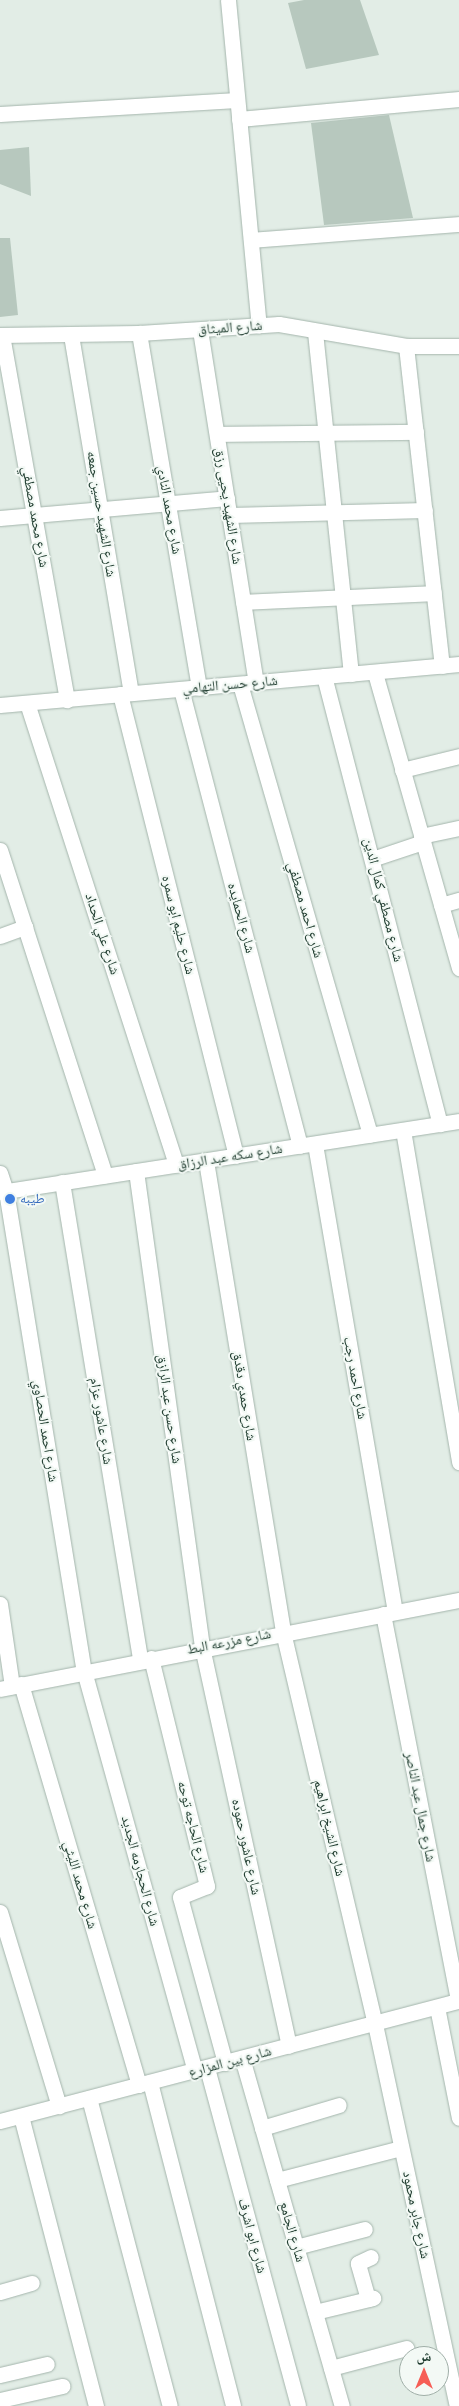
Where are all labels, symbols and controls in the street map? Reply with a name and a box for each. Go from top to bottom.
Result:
street label: شارع الميثاق [197,317,263,339]
street label: شارع الشهيد يحيى رزق [210,447,246,565]
street label: شارع الشهيد حسين جمعه [83,450,119,578]
street label: شارع محمد النادي [153,464,185,556]
street label: شارع محمد مصطفي [18,465,52,569]
street label: شارع حسن التهامي [182,672,278,698]
street label: شارع مصطفي كمال الدين [359,836,407,964]
street label: شارع احمد مصطفي [283,860,327,960]
street label: شارع حليم ابو سمره [158,874,198,976]
street label: شارع الحمايده [224,881,258,955]
street label: شارع علي الحداد [81,891,123,977]
street label: شارع سكه عبد الرزاق [176,1140,284,1174]
place label: طيبه [20,1191,45,1207]
marker: طيبه [4,1193,16,1205]
street label: شارع احمد رجب [339,1335,371,1421]
street label: شارع حمدي دقدق [229,1350,259,1442]
street label: شارع حسن عبد الرازق [153,1353,185,1465]
street label: شارع عاشور عزام [86,1376,116,1466]
street label: شارع احمد الحصاوي [29,1379,61,1483]
street label: شارع مزرعه البط [186,1626,272,1658]
street label: شارع جمال عبد الناصر [401,1751,439,1863]
street label: شارع الشيخ ابراهيم [310,1778,348,1878]
street label: شارع الحاجه توحه [173,1779,213,1875]
street label: شارع عاشور حموده [228,1797,264,1897]
street label: شارع الحجارمه الجديد [117,1814,163,1928]
street label: شارع محمد الليثي [59,1839,101,1931]
street label: شارع بين المزارع [187,2043,273,2081]
street label: شارع جابر محمود [399,2170,433,2260]
street label: شارع ابو اشرف [234,2197,270,2275]
street label: شارع الجامع [275,2200,309,2264]
north arrow [399,2346,449,2396]
text: ش [417,2348,431,2365]

